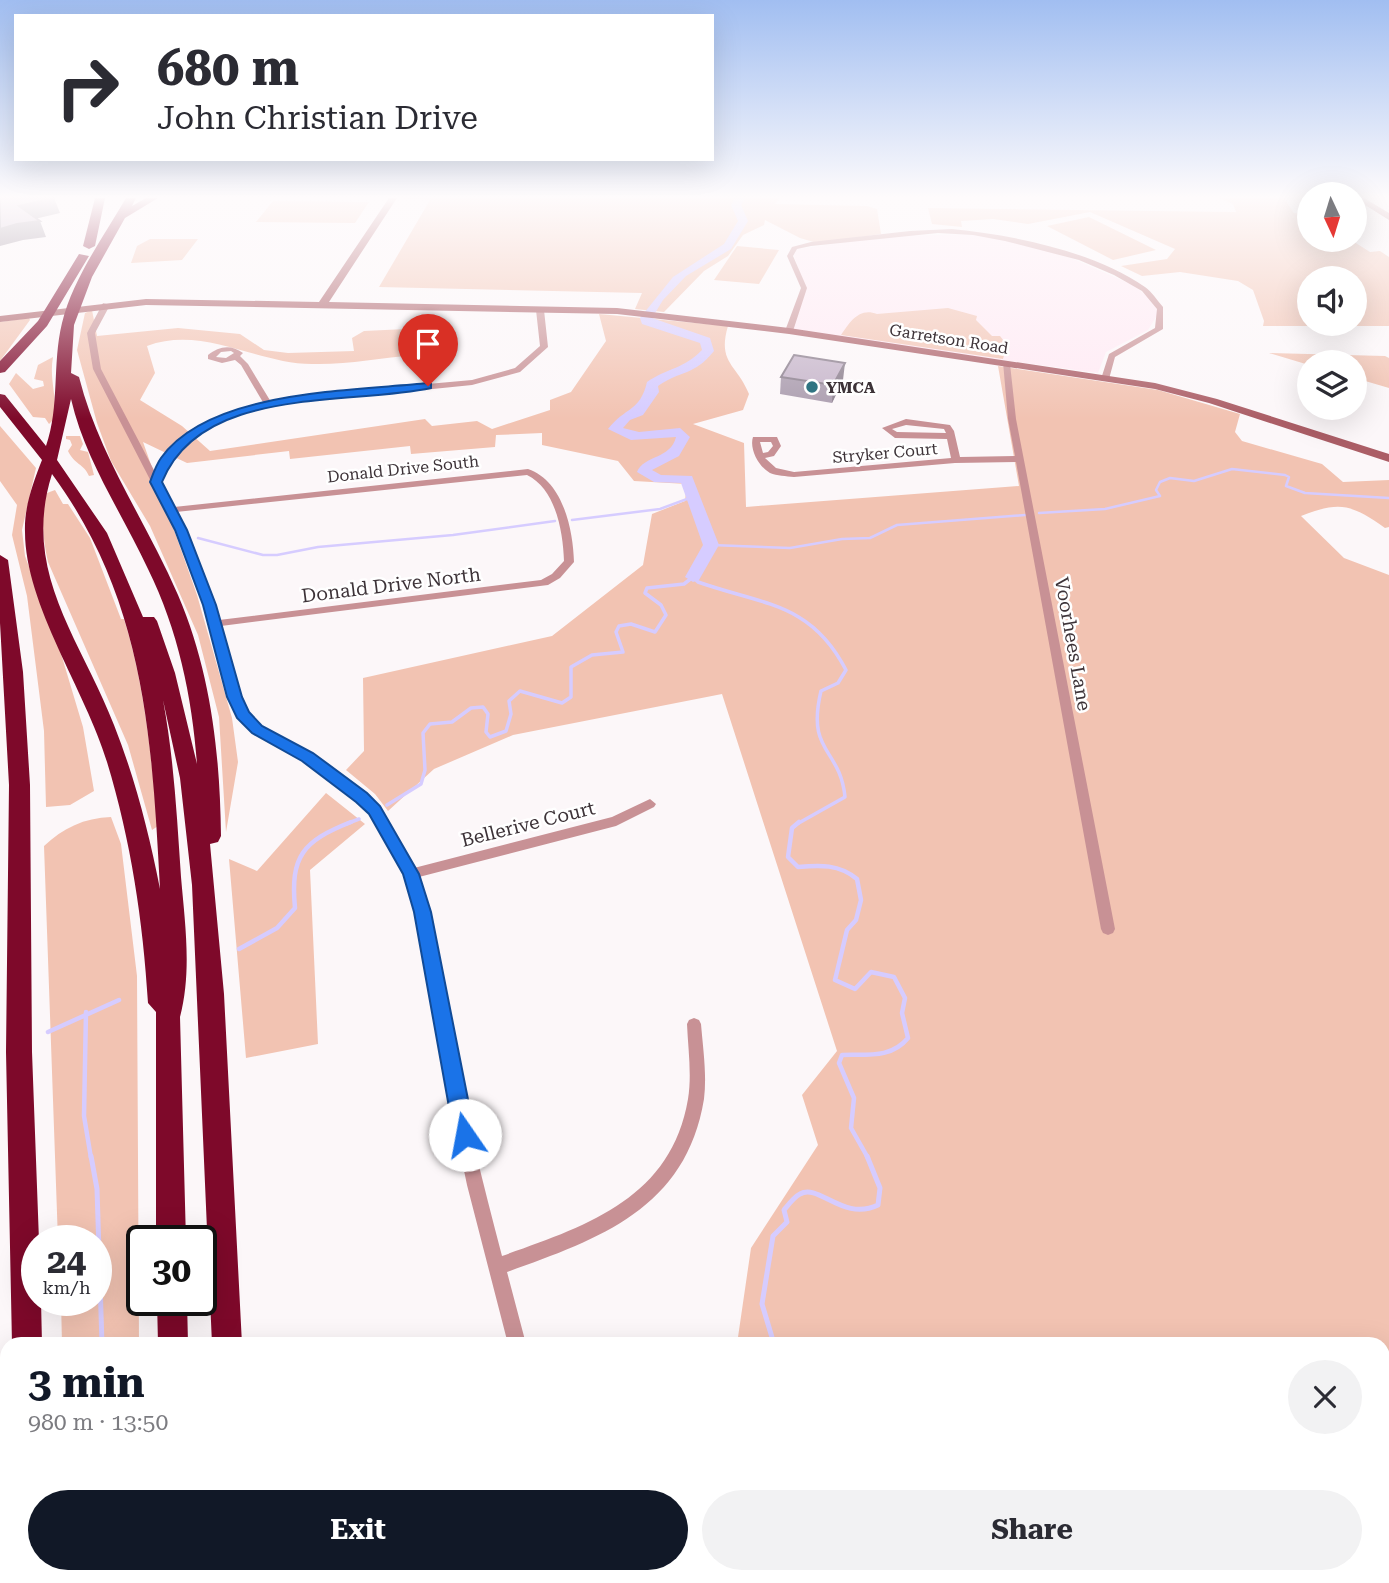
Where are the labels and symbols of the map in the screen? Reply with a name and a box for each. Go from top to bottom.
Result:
north arrow [1297,182,1367,252]
pin [398,314,458,386]
street label: Garretson Road [888,320,1010,358]
place label: YMCA [826,378,876,397]
marker: YMCA [804,379,820,395]
street label: Stryker Court [832,439,938,467]
street label: Donald Drive South [326,452,480,486]
street label: Donald Drive North [300,563,482,607]
street label: Voorhees Lane [1050,575,1096,713]
street label: Bellerive Court [459,796,597,852]
position arrow [428,1098,502,1172]
speed limit sign: 30 [126,1225,217,1316]

